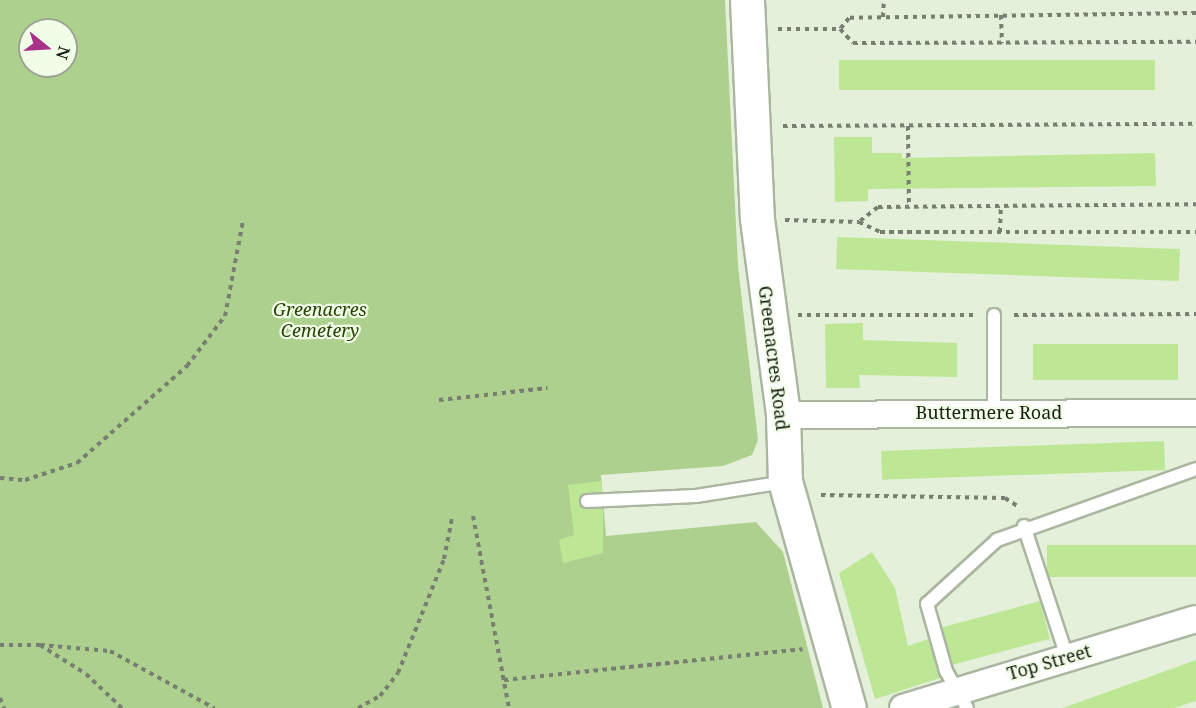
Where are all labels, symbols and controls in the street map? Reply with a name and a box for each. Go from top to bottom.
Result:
north arrow [18,18,78,78]
text: N [51,44,76,62]
street label: Greenacres Road [754,284,794,432]
park label: Greenacres Cemetery [273,299,367,342]
street label: Buttermere Road [916,401,1062,423]
street label: Top Street [1004,640,1094,684]

